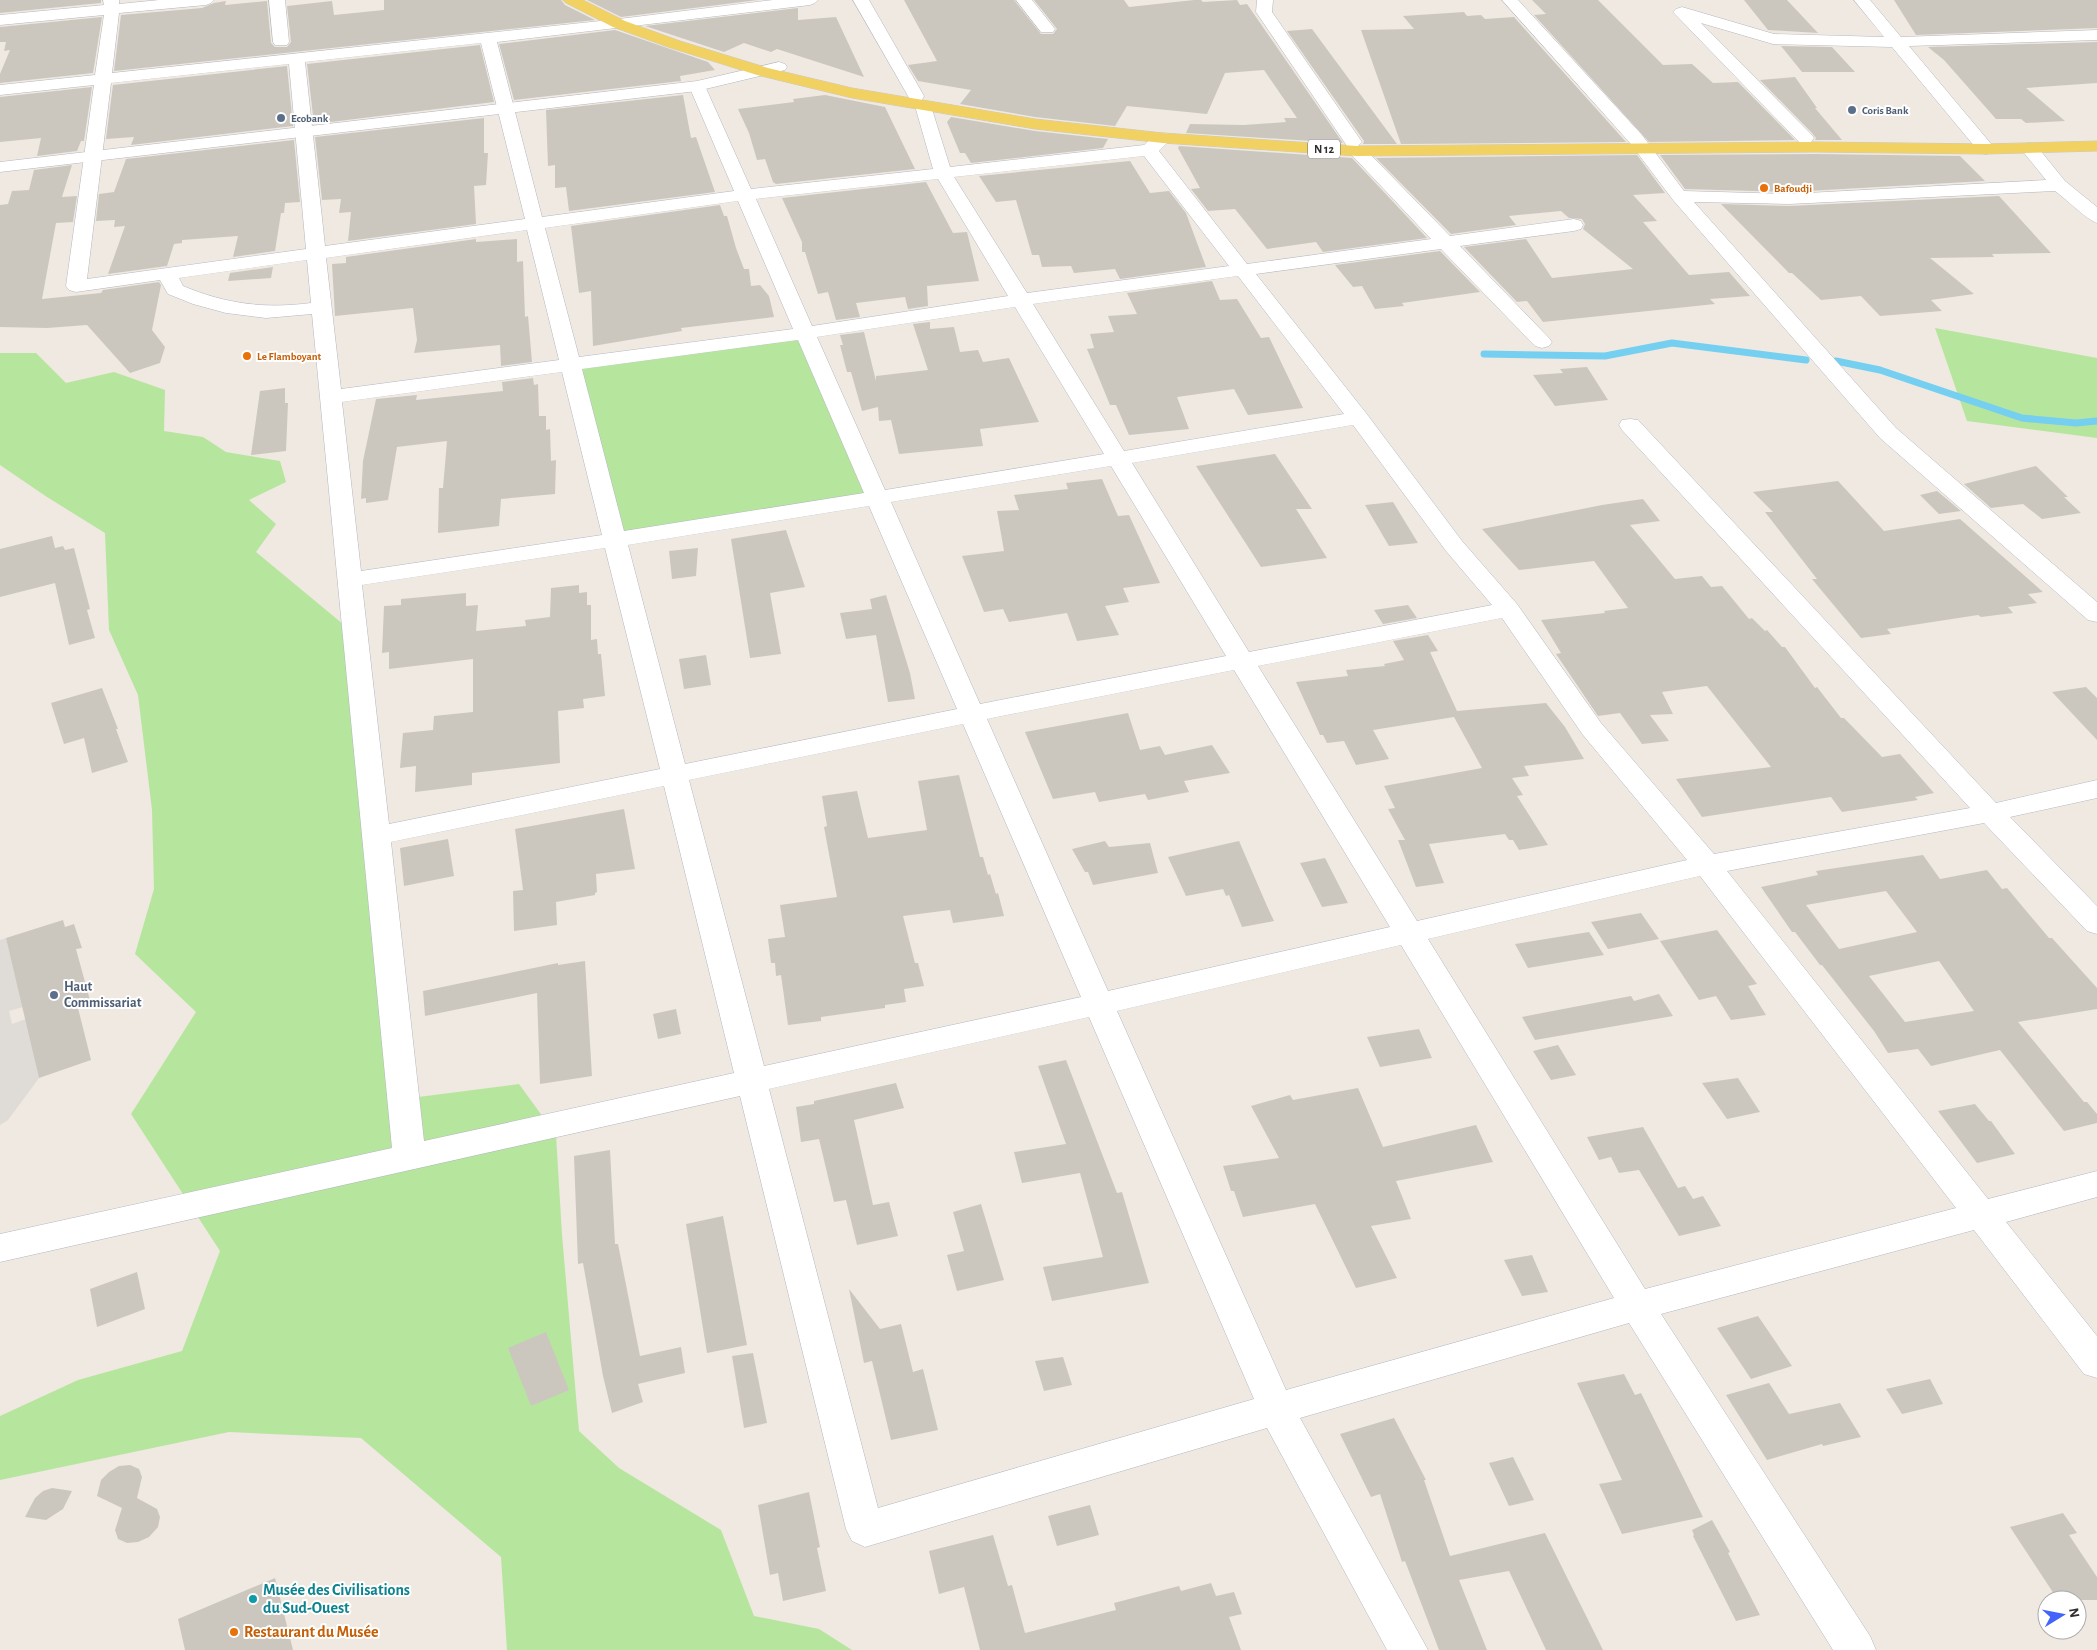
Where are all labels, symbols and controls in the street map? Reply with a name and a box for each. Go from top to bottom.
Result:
marker: Coris Bank [1846,104,1858,116]
place label: Coris Bank [1862,105,1909,116]
marker: Ecobank [275,112,287,124]
place label: Ecobank [291,113,329,124]
road number: N 12 [1308,140,1340,158]
marker: Bafoudji [1758,182,1770,194]
place label: Bafoudji [1774,183,1812,194]
marker: Le Flamboyant [241,350,253,362]
place label: Le Flamboyant [257,351,322,362]
place label: Haut Commissariat [64,980,142,1010]
marker: Haut Commissariat [48,989,60,1001]
place label: Musée des Civilisations du Sud-Ouest [263,1582,410,1616]
north arrow [2037,1590,2087,1640]
marker: Musée des Civilisations du Sud-Ouest [247,1593,259,1605]
text: N [2066,1607,2082,1619]
place label: Restaurant du Musée [244,1624,379,1640]
marker: Restaurant du Musée [228,1626,240,1638]

